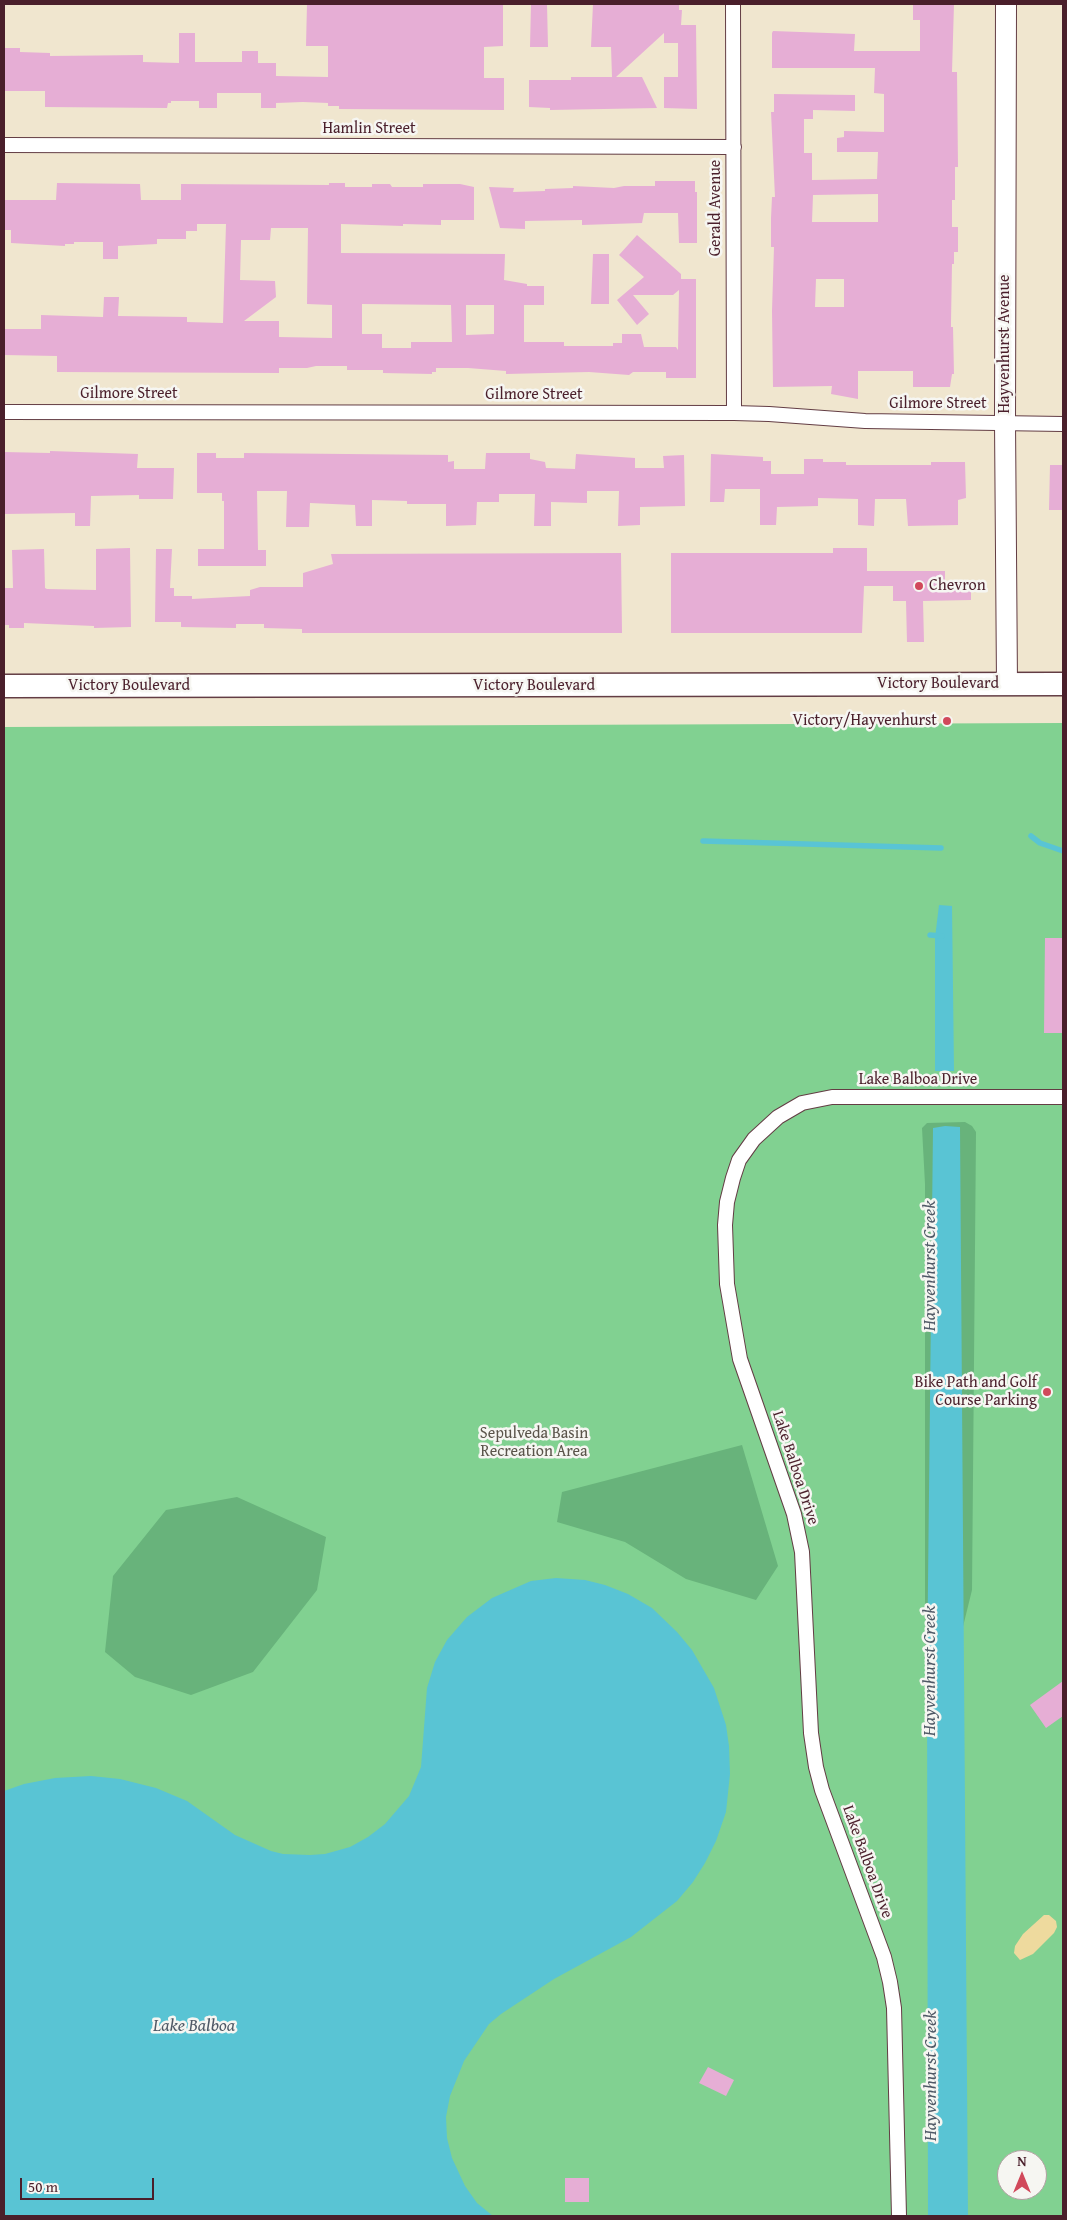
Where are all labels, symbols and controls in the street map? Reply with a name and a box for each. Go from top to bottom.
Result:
street label: Hamlin Street [322,119,416,139]
street label: Gerald Avenue [706,160,726,256]
street label: Hayvenhurst Avenue [995,274,1015,414]
street label: Gilmore Street [80,384,178,404]
street label: Gilmore Street [485,385,583,405]
street label: Gilmore Street [889,394,987,414]
place label: Chevron [929,576,986,596]
marker: Chevron [913,580,925,592]
street label: Victory Boulevard [877,674,999,694]
street label: Victory Boulevard [68,676,190,696]
street label: Victory Boulevard [473,676,595,696]
place label: Victory/Hayvenhurst [793,711,937,731]
marker: Victory/Hayvenhurst [941,715,953,727]
street label: Lake Balboa Drive [859,1070,977,1090]
water label: Hayvenhurst Creek [919,1201,941,1331]
place label: Bike Path and Golf Course Parking [914,1373,1037,1411]
marker: Bike Path and Golf Course Parking [1041,1386,1053,1398]
street label: Lake Balboa Drive [768,1409,822,1527]
park label: Sepulveda Basin Recreation Area [480,1424,588,1462]
water label: Hayvenhurst Creek [919,1606,941,1736]
street label: Lake Balboa Drive [838,1803,896,1921]
water label: Hayvenhurst Creek [920,2011,942,2141]
water label: Lake Balboa [153,2015,235,2037]
north arrow [997,2150,1047,2200]
text: N [1017,2151,1027,2171]
scale bar [22,2168,156,2200]
text: 50 m [28,2176,58,2197]

